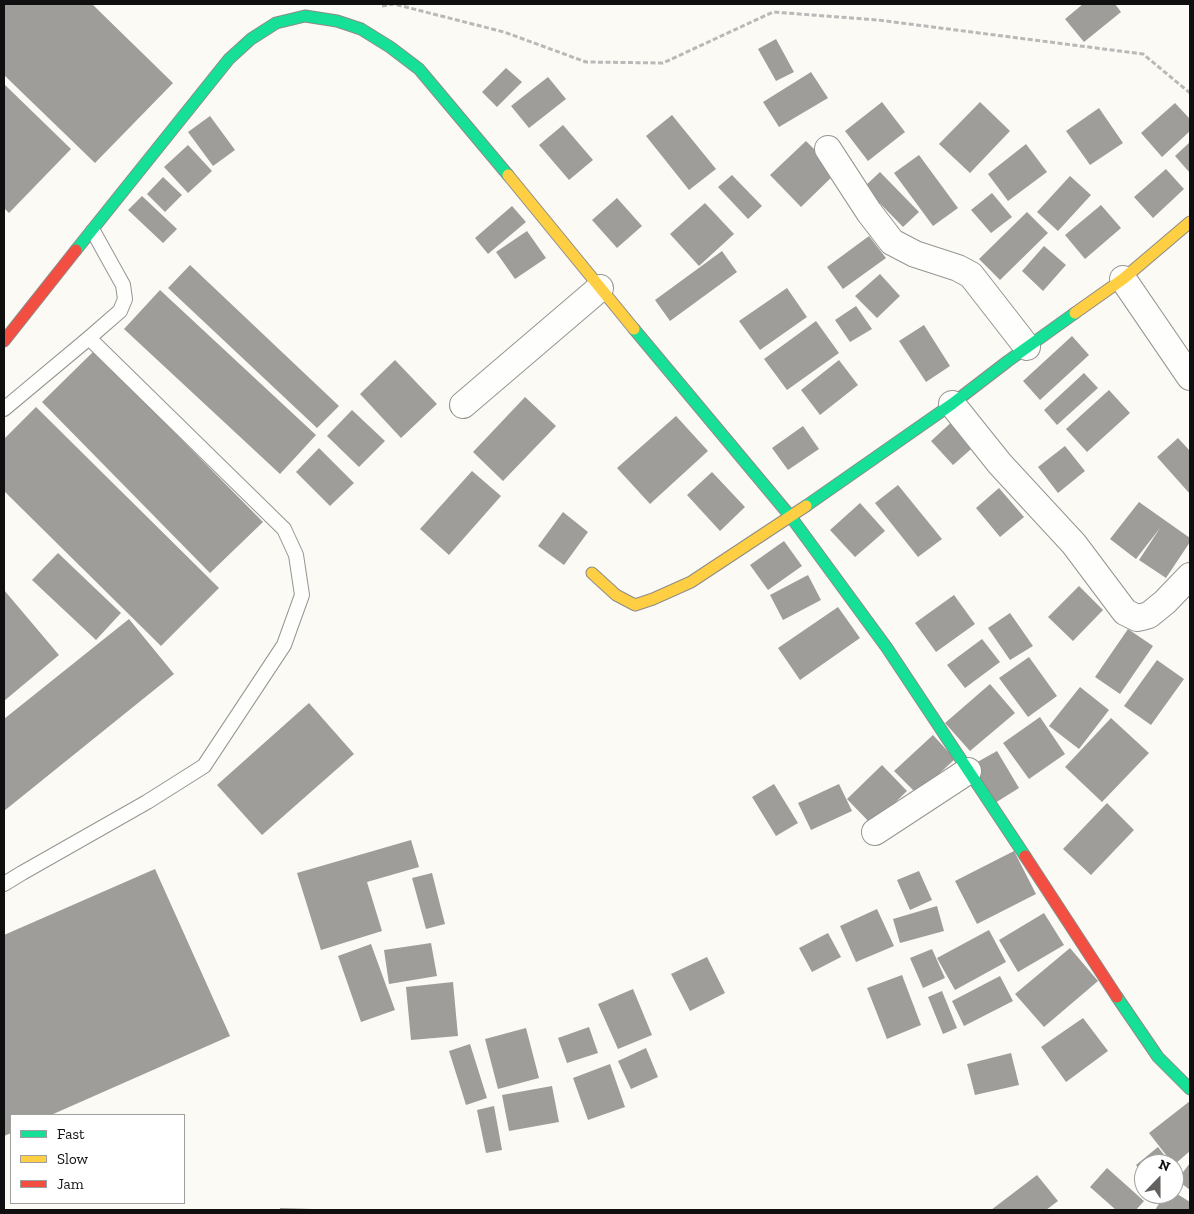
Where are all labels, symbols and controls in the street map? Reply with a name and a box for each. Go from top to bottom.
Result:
legend [10,1114,185,1204]
text: Fast [57,1125,85,1143]
text: Slow [57,1150,88,1168]
north arrow [1134,1154,1184,1204]
text: N [1156,1156,1173,1175]
text: Jam [57,1175,84,1193]

